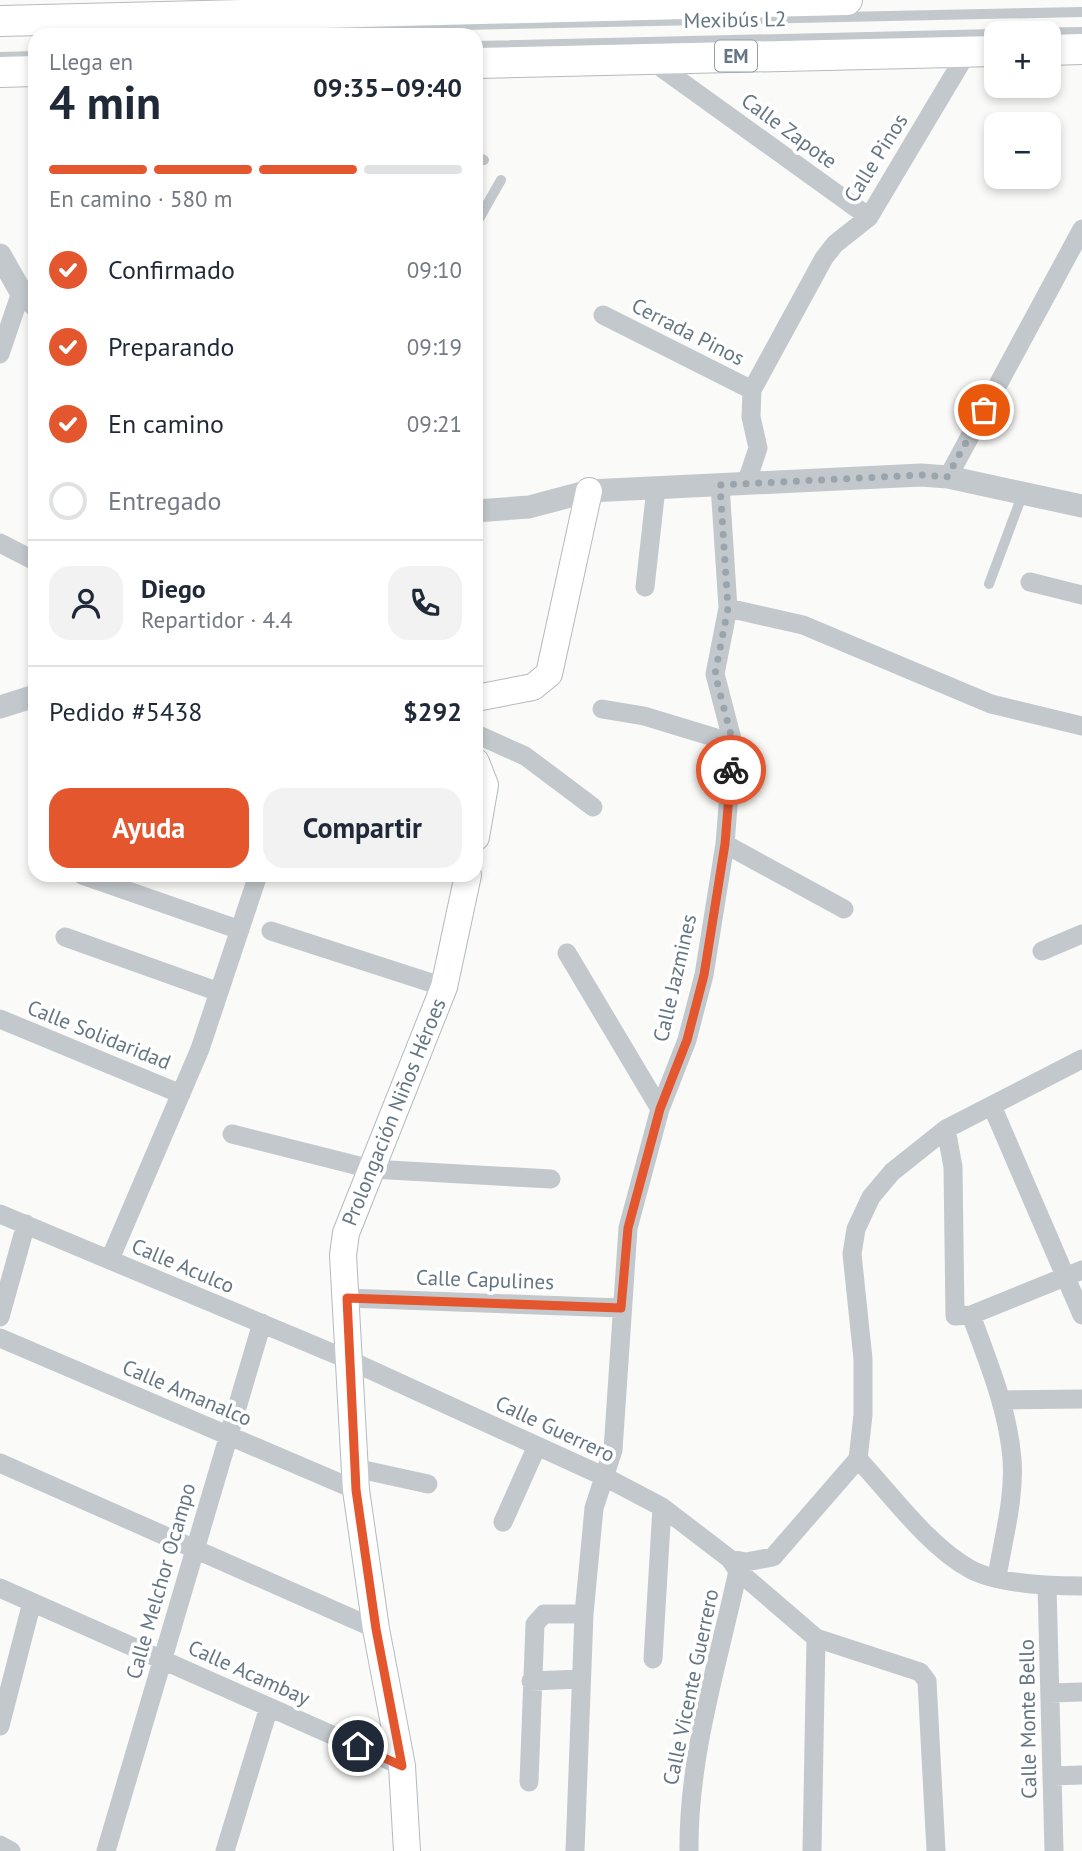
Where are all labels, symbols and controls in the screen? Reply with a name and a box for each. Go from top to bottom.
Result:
street label: Mexibús L2 [683,5,787,34]
map controls [984,21,1061,189]
button: + [984,21,1061,98]
road number: EM [715,40,757,72]
text: Llega en [49,47,133,76]
text: 09:35–09:40 [313,71,462,104]
text: 4 min [49,72,161,132]
street label: Calle Zapote [736,87,842,174]
street label: Calle Pinos [838,108,913,207]
button: − [984,112,1061,189]
text: En camino · 580 m [49,184,232,213]
icon: check [49,251,87,289]
text: Confirmado [108,253,235,286]
text: 09:10 [407,255,462,284]
street label: Cerrada Pinos [627,292,749,371]
icon: check [49,328,87,366]
text: Preparando [108,330,235,363]
text: 09:19 [407,332,462,361]
pin [954,380,1014,440]
icon: bag [965,391,1003,429]
icon: check [49,405,87,443]
text: En camino [108,407,224,440]
text: 09:21 [407,409,462,438]
text: Entregado [108,484,222,517]
button: person [49,566,123,640]
button: phone [388,566,462,640]
text: Diego [141,572,206,605]
text: Repartidor · 4.4 [141,605,293,634]
text: Pedido #5438 [49,695,202,728]
text: $292 [403,695,462,728]
courier [696,735,766,805]
icon: bike [712,751,750,789]
button: Ayuda [49,788,249,868]
button: Compartir [263,788,462,868]
street label: Calle Jazmines [647,911,702,1044]
street label: Calle Solidaridad [24,994,175,1076]
street label: Prolongación Niños Héroes [335,994,452,1230]
street label: Calle Aculco [128,1232,239,1299]
street label: Calle Capulines [416,1264,554,1295]
street label: Calle Amanalco [118,1353,256,1432]
street label: Calle Guerrero [491,1389,619,1468]
street label: Calle Melchor Ocampo [120,1480,201,1682]
street label: Calle Vicente Guerrero [657,1586,725,1788]
street label: Calle Acambay [184,1634,314,1711]
street label: Calle Monte Bello [1013,1639,1042,1799]
pin [328,1716,388,1776]
icon: home [339,1727,377,1765]

